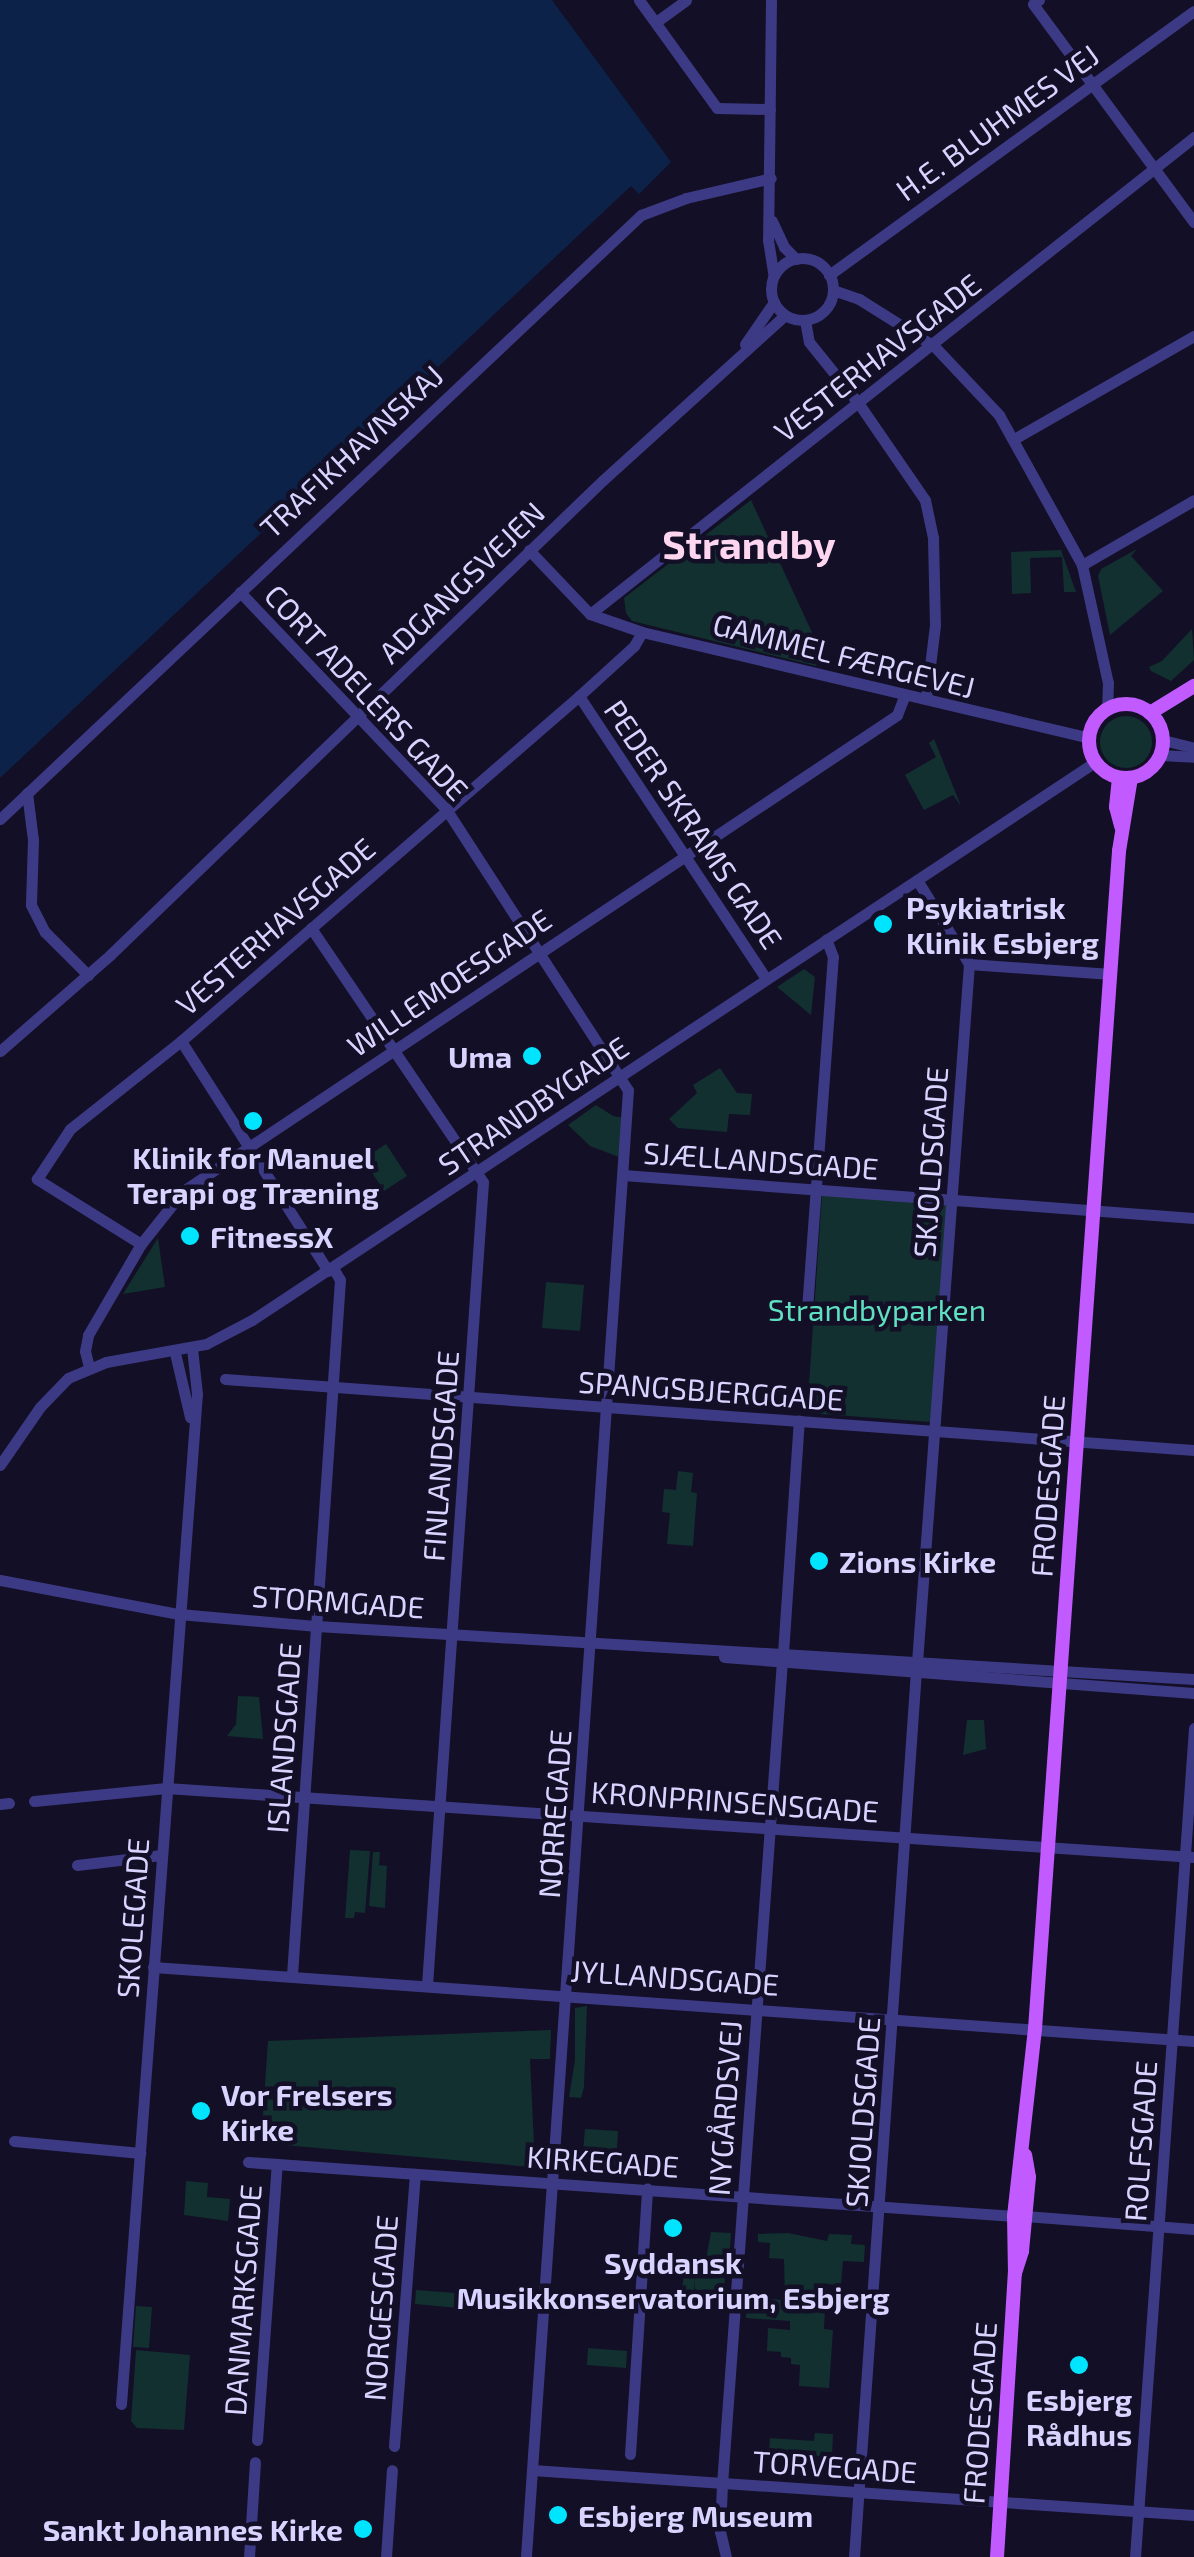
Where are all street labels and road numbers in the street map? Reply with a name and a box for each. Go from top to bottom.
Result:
street label: H.E. BLUHMES VEJ [888,36,1106,208]
street label: VESTERHAVSGADE [767,265,987,449]
street label: TRAFIKHAVNSKAJ [252,357,450,545]
street label: ADGANGSVEJEN [371,494,551,670]
street label: CORT ADELERS GADE [257,576,477,808]
street label: GAMMEL FÆRGEVEJ [709,605,979,705]
street label: PEDER SKRAMS GADE [597,693,791,955]
street label: VESTERHAVSGADE [168,830,382,1022]
street label: WILLEMOESGADE [340,900,558,1064]
street label: STRANDBYGADE [431,1028,635,1182]
street label: SKJOLDSGADE [905,1065,955,1259]
street label: SJÆLLANDSGADE [642,1134,880,1186]
street label: FINLANDSGADE [415,1349,465,1563]
street label: SPANGSBJERGGADE [577,1363,845,1417]
street label: FRODESGADE [1023,1394,1071,1578]
street label: STORMGADE [250,1577,426,1625]
street label: ISLANDSGADE [258,1642,308,1834]
street label: NØRREGADE [530,1728,578,1900]
street label: KRONPRINSENSGADE [590,1773,880,1829]
street label: SKOLEGADE [108,1837,156,1999]
street label: JYLLANDSGADE [570,1952,780,2002]
street label: SKJOLDSGADE [837,2015,887,2209]
street label: NYGÅRDSVEJ [700,2019,748,2197]
street label: ROLFSGADE [1116,2059,1164,2223]
street label: KIRKEGADE [526,2138,680,2184]
street label: DANMARKSGADE [216,2183,268,2417]
street label: NORGESGADE [356,2214,404,2402]
street label: FRODESGADE [955,2321,1003,2505]
street label: TORVEGADE [752,2442,918,2490]

